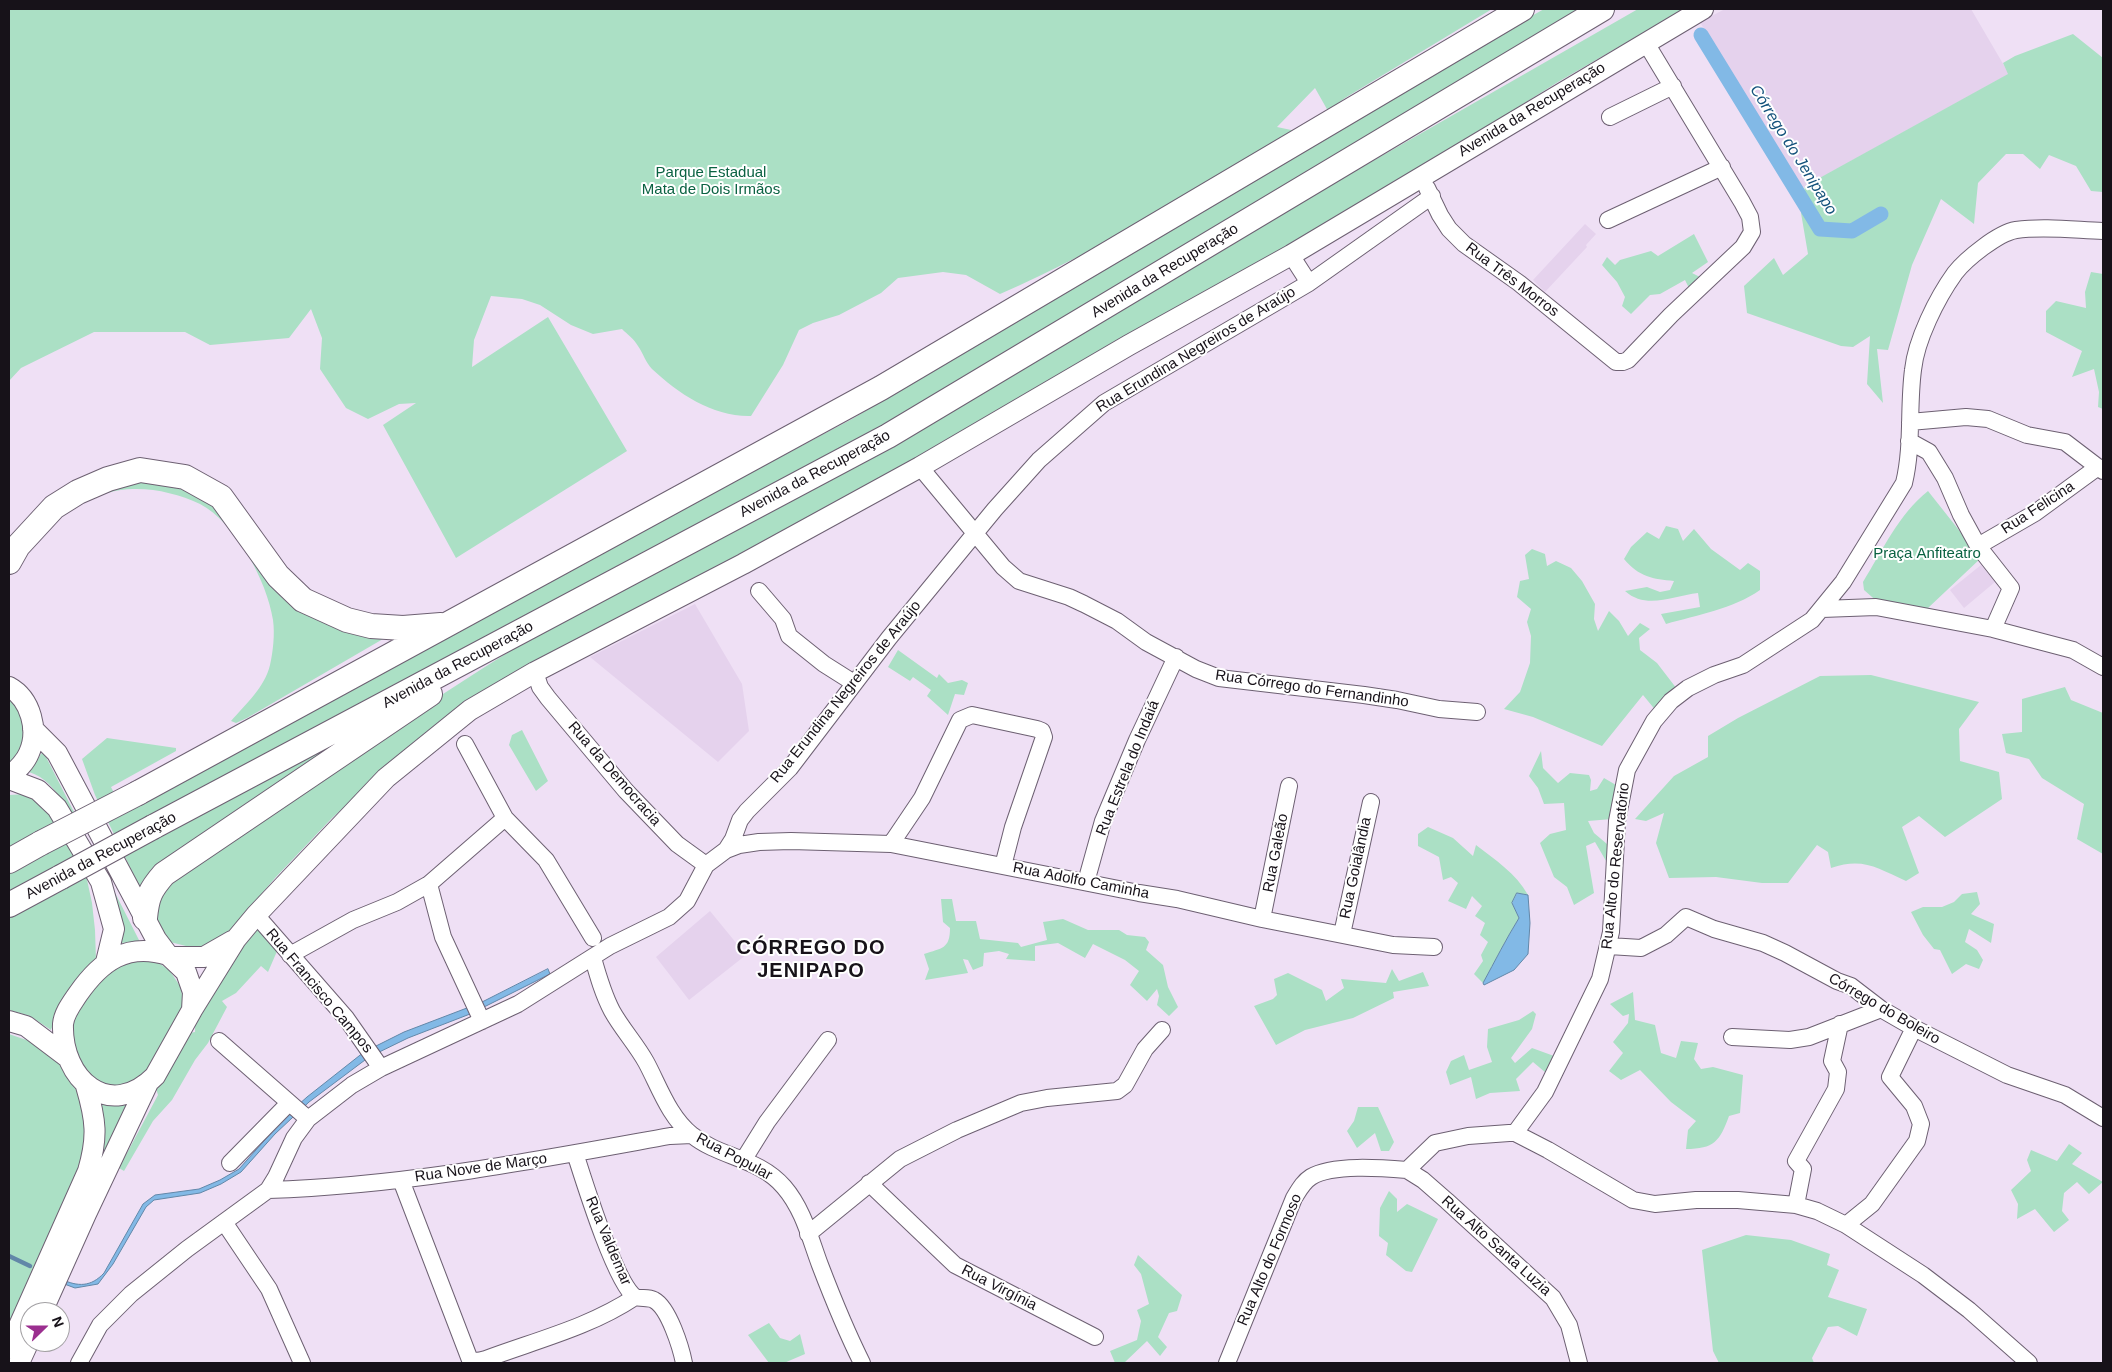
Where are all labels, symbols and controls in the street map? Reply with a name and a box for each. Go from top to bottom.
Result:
street label: Avenida da Recuperação [1455,59,1609,161]
water label: Córrego do Jenipapo [1745,82,1841,218]
park label: Parque Estadual Mata de Dois Irmãos [642,164,780,199]
street label: Avenida da Recuperação [1088,220,1242,322]
street label: Rua Três Morros [1462,239,1562,321]
street label: Rua Erundina Negreiros de Araújo [1093,283,1299,417]
street label: Avenida da Recuperação [737,427,893,521]
street label: Rua Felicina [1998,478,2078,538]
park label: Praça Anfiteatro [1873,545,1981,563]
street label: Rua Erundina Negreiros de Araújo [767,597,925,787]
street label: Avenida da Recuperação [380,618,536,712]
street label: Rua Córrego do Fernandinho [1214,667,1410,711]
street label: Rua Estrela do Indaiá [1093,698,1163,838]
street label: Rua da Democracia [564,718,664,830]
street label: Rua Alto do Reservatório [1598,782,1634,950]
street label: Avenida da Recuperação [23,809,179,903]
street label: Rua Galeão [1260,812,1292,894]
street label: Rua Goialândia [1336,816,1376,920]
street label: Rua Adolfo Caminha [1011,859,1151,903]
street label: Rua Francisco Campos [262,925,376,1057]
district label: CÓRREGO DO JENIPAPO [735,936,887,983]
street label: Córrego do Boleiro [1825,970,1943,1048]
street label: Rua Popular [693,1129,775,1185]
street label: Rua Nove de Março [414,1150,548,1186]
street label: Rua Alto do Formoso [1234,1191,1306,1329]
street label: Rua Alto Santa Luzia [1438,1192,1554,1300]
street label: Rua Valdemar [581,1194,635,1288]
street label: Rua Virgínia [958,1261,1040,1315]
north arrow [20,1302,70,1352]
text: N [49,1314,67,1329]

